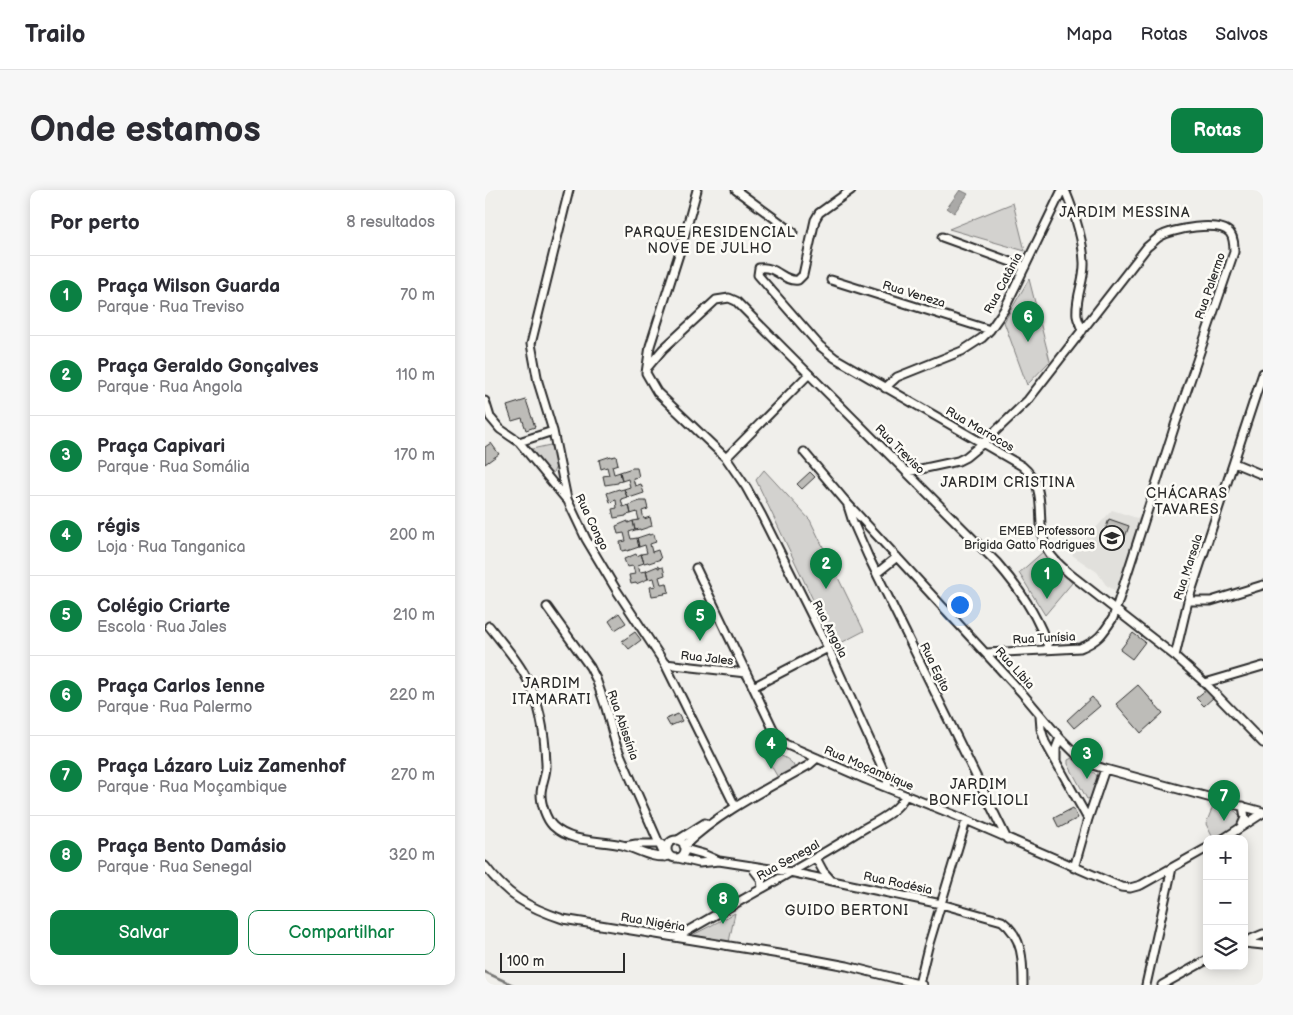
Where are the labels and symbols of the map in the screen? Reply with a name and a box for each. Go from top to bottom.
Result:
district label: JARDIM MESSINA [1059,204,1191,221]
district label: PARQUE RESIDENCIAL NOVE DE JULHO [624,224,796,257]
street label: Rua Catânia [981,250,1026,316]
street label: Rua Palermo [1192,251,1229,322]
street label: Rua Veneza [881,278,947,311]
pin: 6 [1012,301,1044,342]
street label: Rua Marrocos [943,404,1017,455]
street label: Rua Treviso [872,421,928,477]
district label: JARDIM CRISTINA [941,474,1075,491]
district label: CHÁCARAS TAVARES [1146,484,1228,518]
street label: Rua Congo [571,491,612,553]
place label: EMEB Professora Brigida Gatto Rodrigues [964,524,1095,553]
school or university icon: EMEB Professora Brigida Gatto Rodrigues [1099,525,1125,551]
street label: Rua Marsala [1171,532,1206,602]
pin: 2 [810,548,842,589]
pin: 1 [1031,558,1063,599]
your location [947,592,973,618]
street label: Rua Angola [809,598,851,661]
pin: 5 [684,600,716,641]
street label: Rua Tunísia [1012,629,1076,648]
street label: Rua Egito [916,640,953,695]
street label: Rua Líbia [992,644,1038,693]
street label: Rua Jales [680,648,734,669]
district label: JARDIM ITAMARATI [512,675,592,708]
street label: Rua Abissínia [604,688,642,762]
pin: 4 [755,728,787,769]
pin: 3 [1071,738,1103,779]
street label: Rua Moçambique [822,743,916,794]
district label: JARDIM BONFIGLIOLI [929,776,1029,809]
pin: 7 [1208,780,1240,821]
street label: Rua Senegal [754,837,822,884]
street label: Rua Rodésia [862,869,934,898]
pin: 8 [707,883,739,924]
district label: GUIDO BERTONI [785,902,909,919]
street label: Rua Nigéria [620,910,686,935]
scale bar [500,950,625,973]

